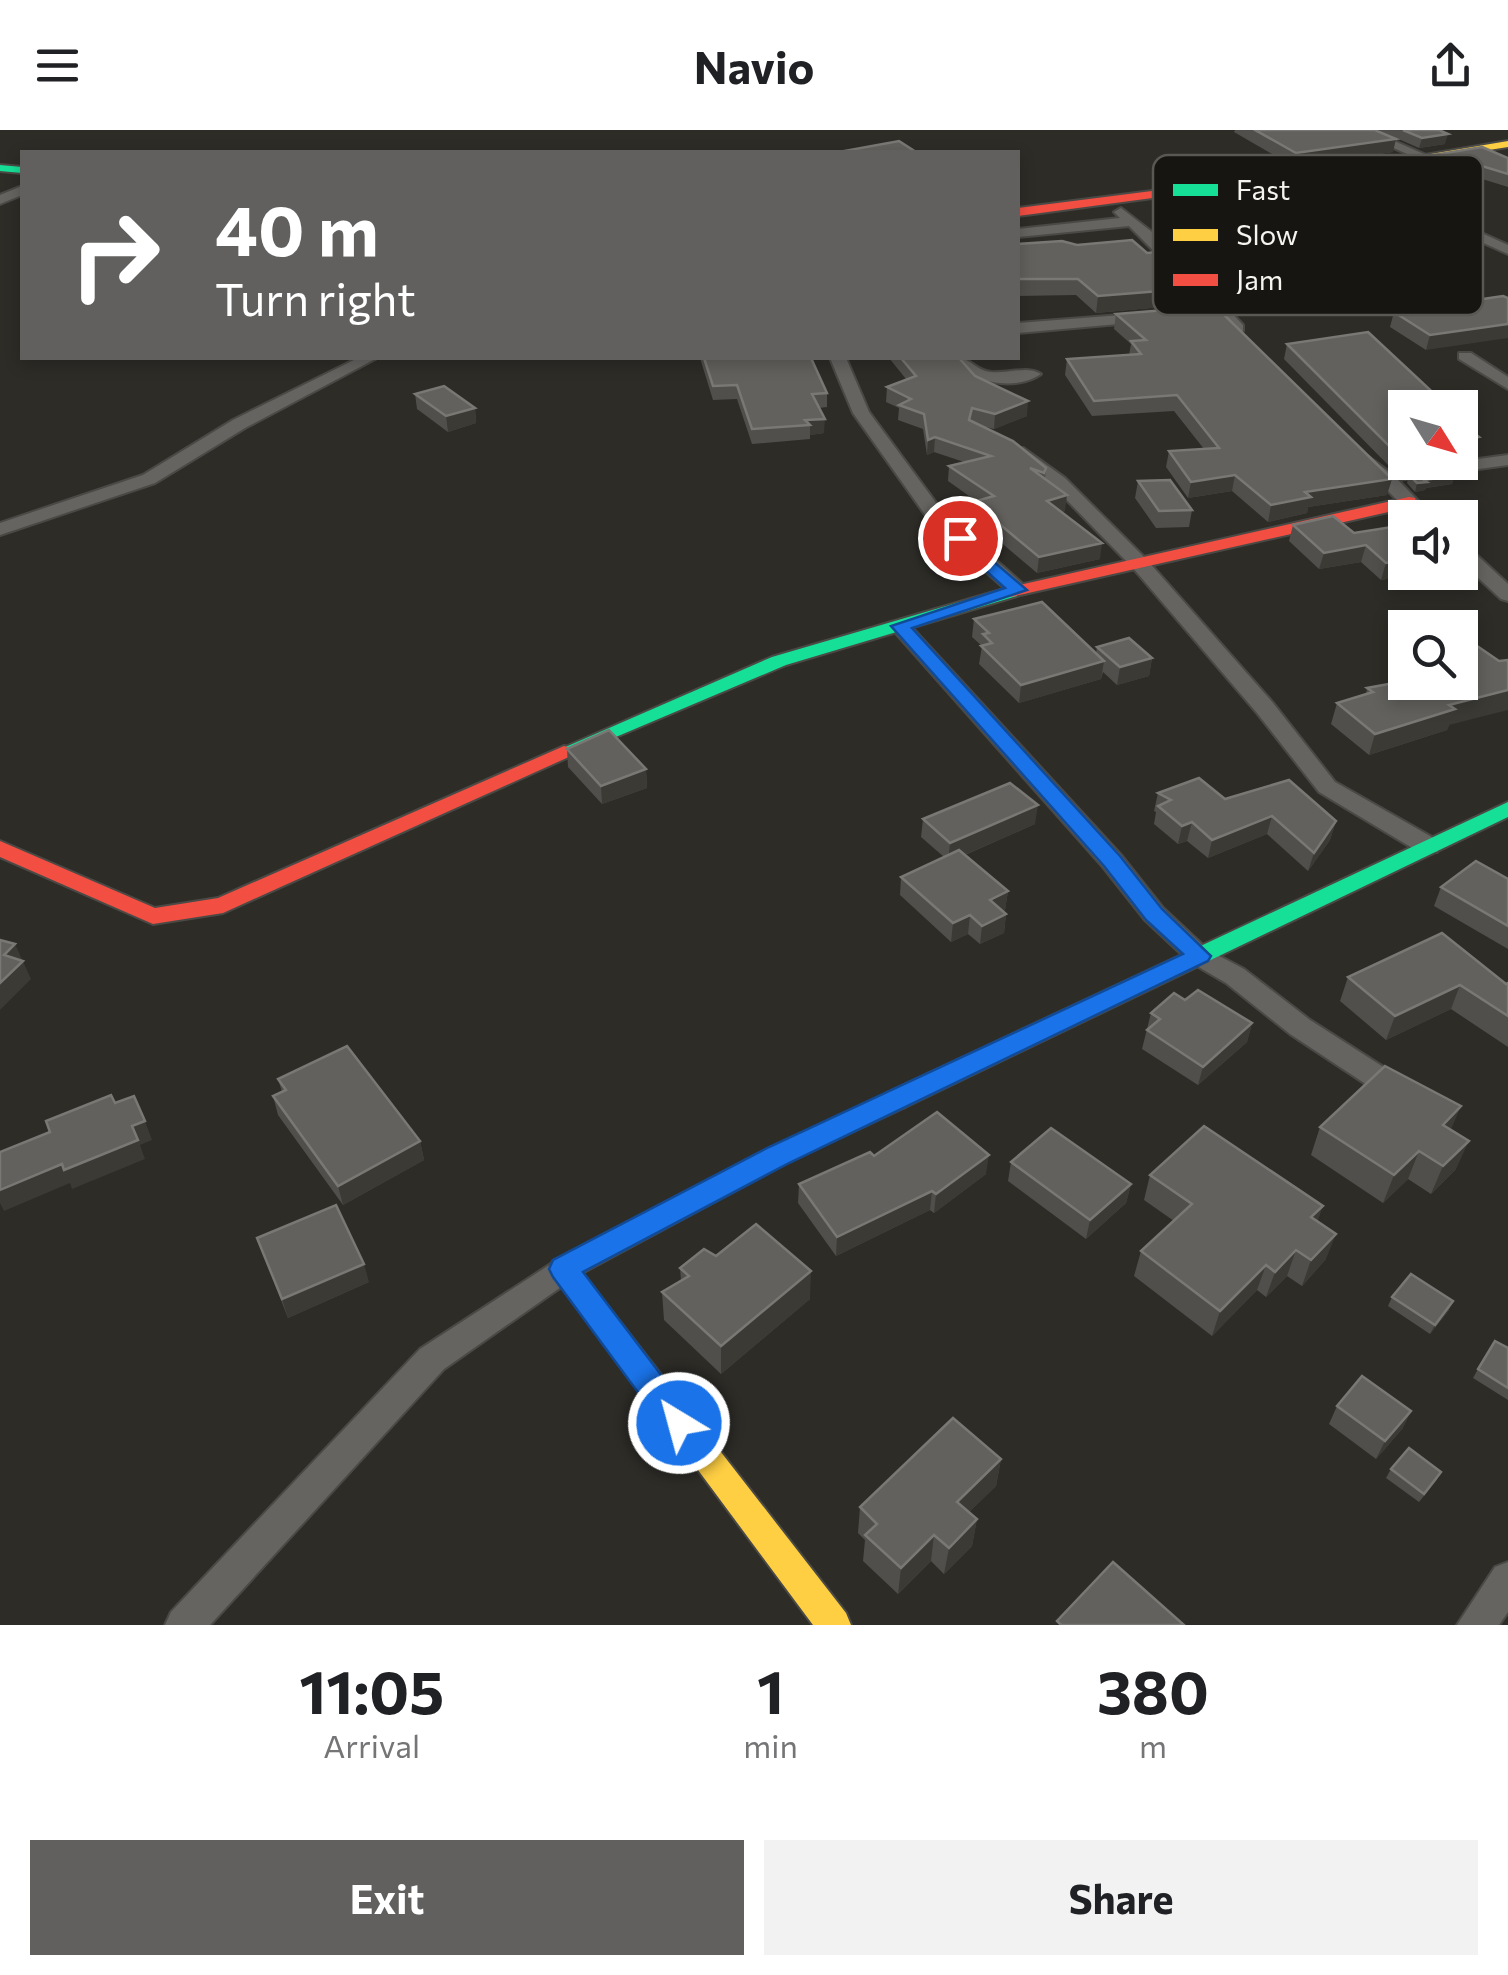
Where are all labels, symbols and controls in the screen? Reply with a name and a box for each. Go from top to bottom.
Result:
icon: menu [30,38,85,93]
text: Navio [694,38,814,93]
icon: share [1423,38,1478,93]
legend [1153,155,1483,315]
text: Fast [1236,172,1290,206]
text: 40 m [215,185,379,270]
icon: right [50,190,180,320]
text: Slow [1236,217,1298,251]
text: Jam [1236,262,1283,296]
text: Turn right [215,270,416,325]
north arrow [1388,390,1478,480]
map controls [1388,390,1478,700]
pin [918,496,1003,581]
button: sound [1388,500,1478,590]
icon: arrive [933,511,988,566]
button: search [1388,610,1478,700]
position arrow [627,1371,731,1475]
text: 11:05 [299,1653,444,1726]
text: 1 [757,1653,784,1726]
text: 380 [1097,1653,1209,1726]
text: Arrival [323,1725,420,1765]
text: min [743,1725,798,1765]
text: m [1139,1725,1167,1765]
button: Exit [30,1840,744,1955]
button: Share [764,1840,1478,1955]

